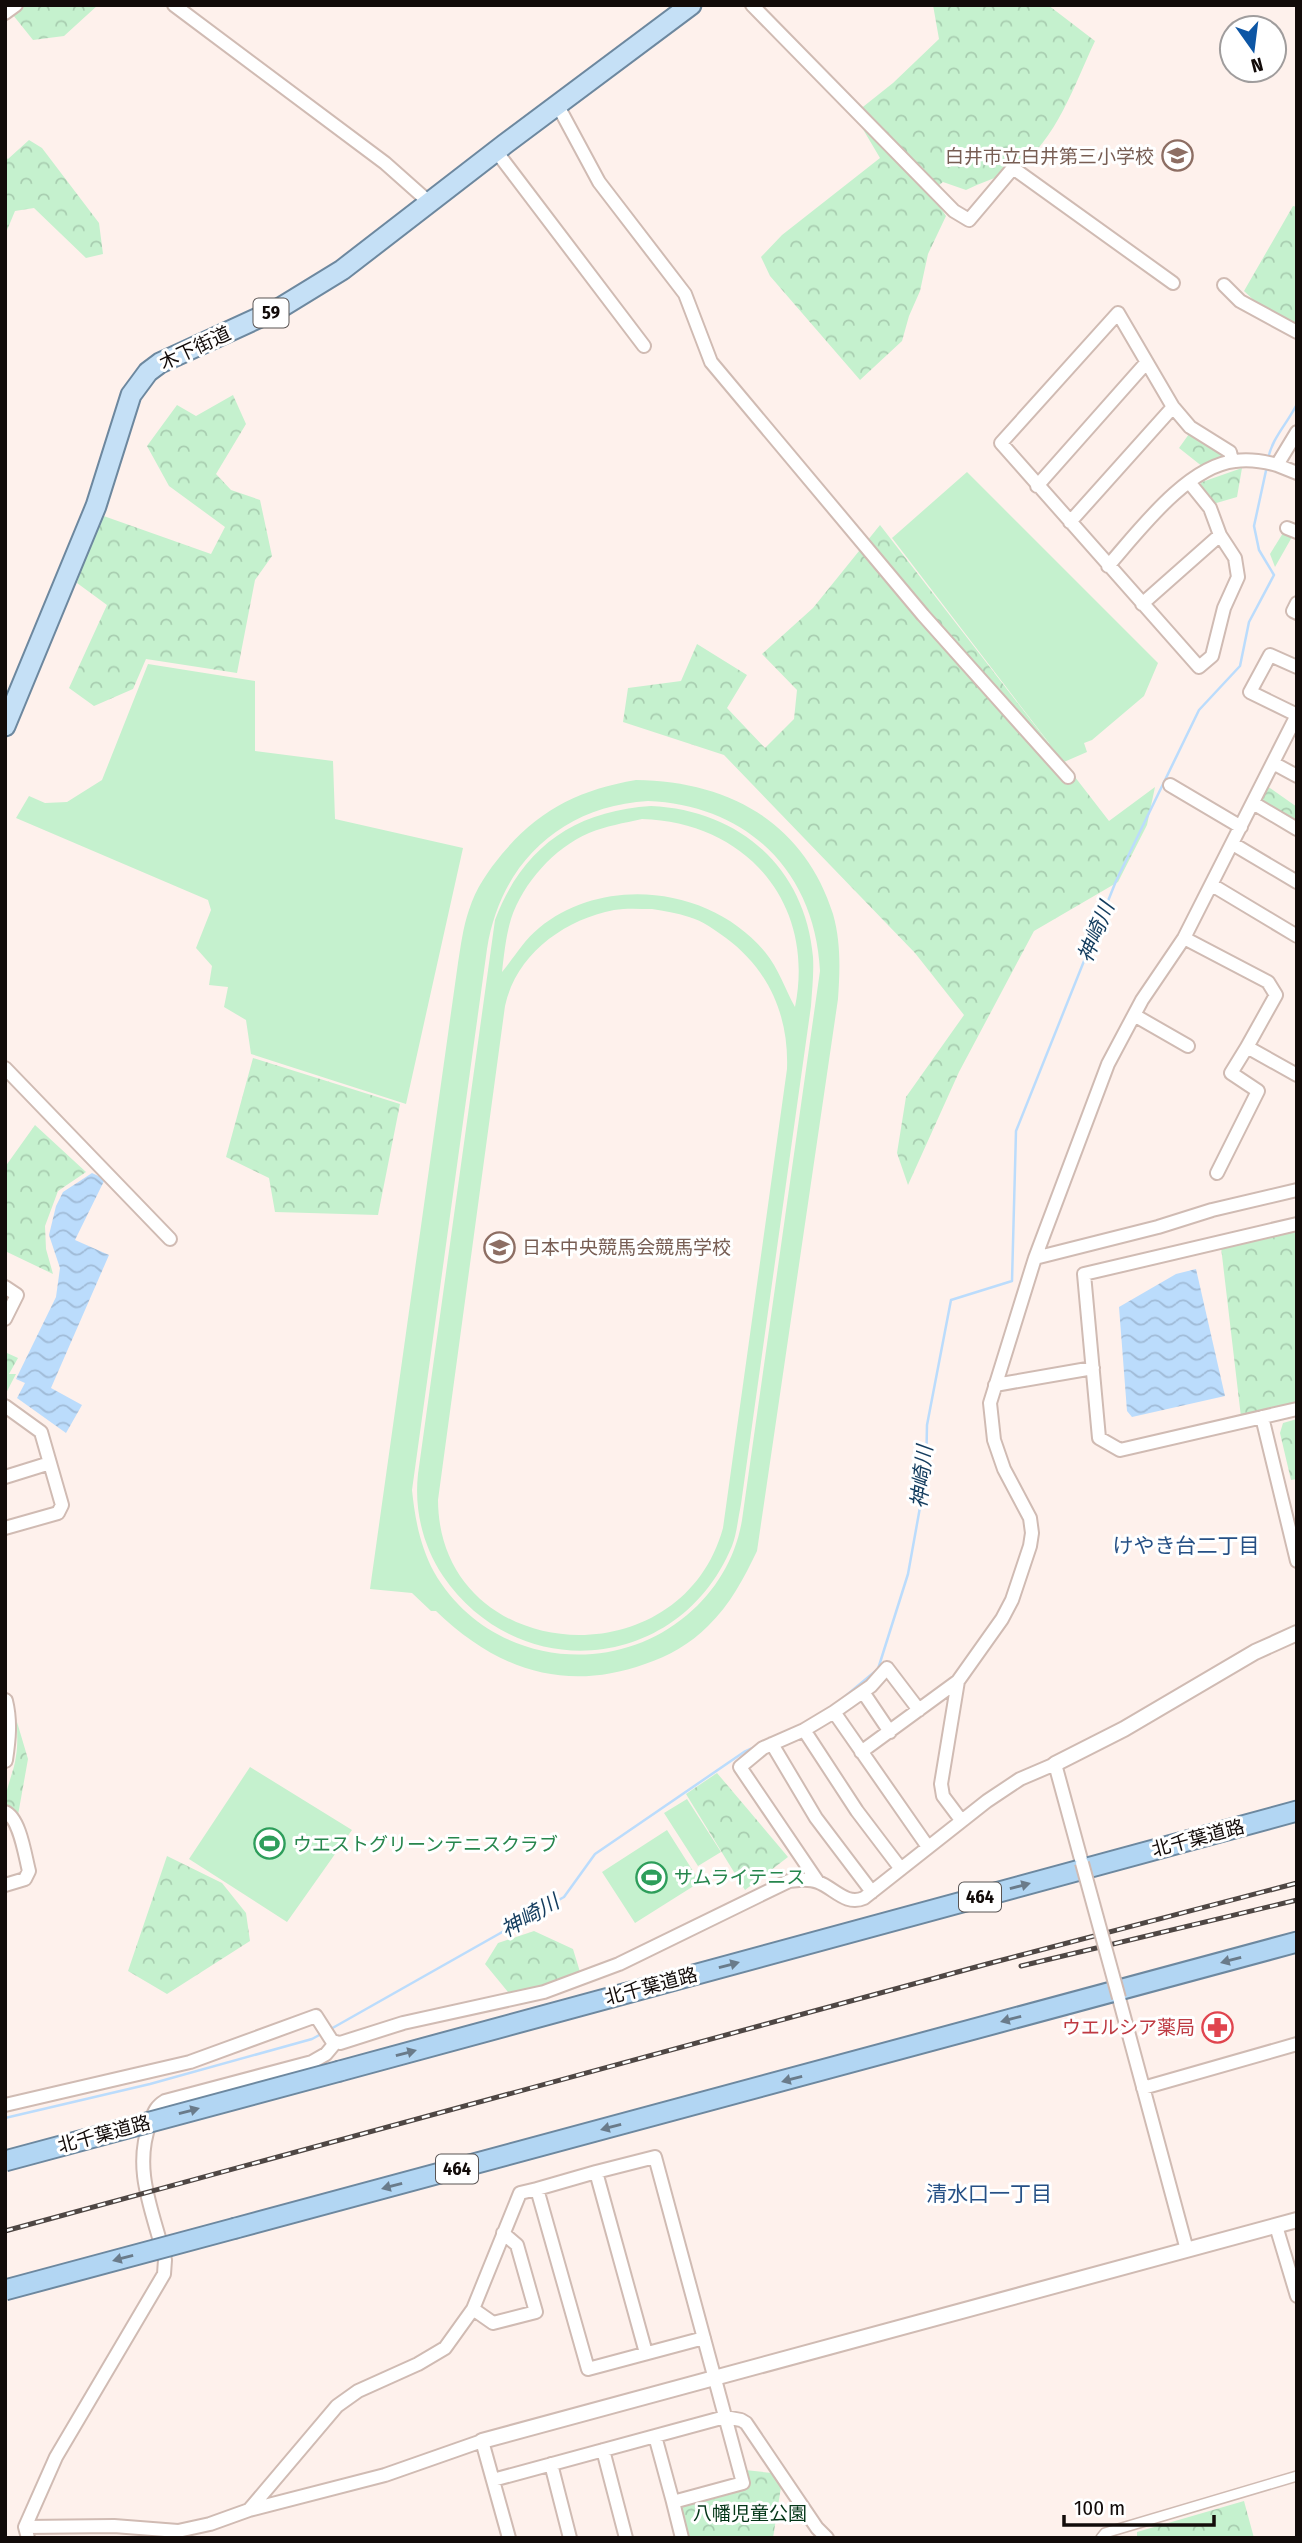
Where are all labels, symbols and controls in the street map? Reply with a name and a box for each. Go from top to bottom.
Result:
north arrow [1218,14,1288,84]
text: N [1249,52,1265,78]
school or university icon: 白井市立白井第三小学校 [1160,139,1194,173]
place label: 白井市立白井第三小学校 [945,145,1154,168]
road number: 59 [254,298,288,328]
street label: 木下街道 [156,322,234,374]
water label: 神崎川 [1072,896,1121,966]
school or university icon: 日本中央競馬会競馬学校 [482,1230,516,1264]
place label: 日本中央競馬会競馬学校 [522,1236,731,1259]
water label: 神崎川 [906,1442,938,1510]
district label: けやき台二丁目 [1113,1533,1260,1559]
street label: 北千葉道路 [1149,1815,1247,1861]
sports icon: ウエストグリーンテニスクラブ [253,1827,287,1861]
place label: ウエストグリーンテニスクラブ [293,1833,558,1856]
sports icon: サムライテニス [634,1860,668,1894]
place label: サムライテニス [674,1866,805,1889]
one-way arrow [1009,1880,1031,1891]
road number: 464 [959,1882,1001,1912]
water label: 神崎川 [496,1888,566,1943]
one-way arrow [1220,1955,1242,1966]
one-way arrow [719,1959,741,1970]
street label: 北千葉道路 [602,1963,700,2009]
pharmacy icon: ウエルシア薬局 [1201,2010,1235,2044]
one-way arrow [1000,2014,1022,2025]
place label: ウエルシア薬局 [1062,2016,1195,2039]
one-way arrow [395,2047,417,2058]
one-way arrow [781,2074,802,2084]
one-way arrow [179,2105,201,2116]
street label: 北千葉道路 [55,2111,153,2157]
one-way arrow [600,2122,622,2133]
road number: 464 [436,2154,478,2183]
one-way arrow [380,2181,402,2192]
district label: 清水口一丁目 [926,2181,1052,2207]
one-way arrow [112,2254,133,2264]
scale bar [1064,2484,1214,2528]
text: 100 m [1074,2495,1125,2521]
park label: 八幡児童公園 [693,2502,807,2525]

